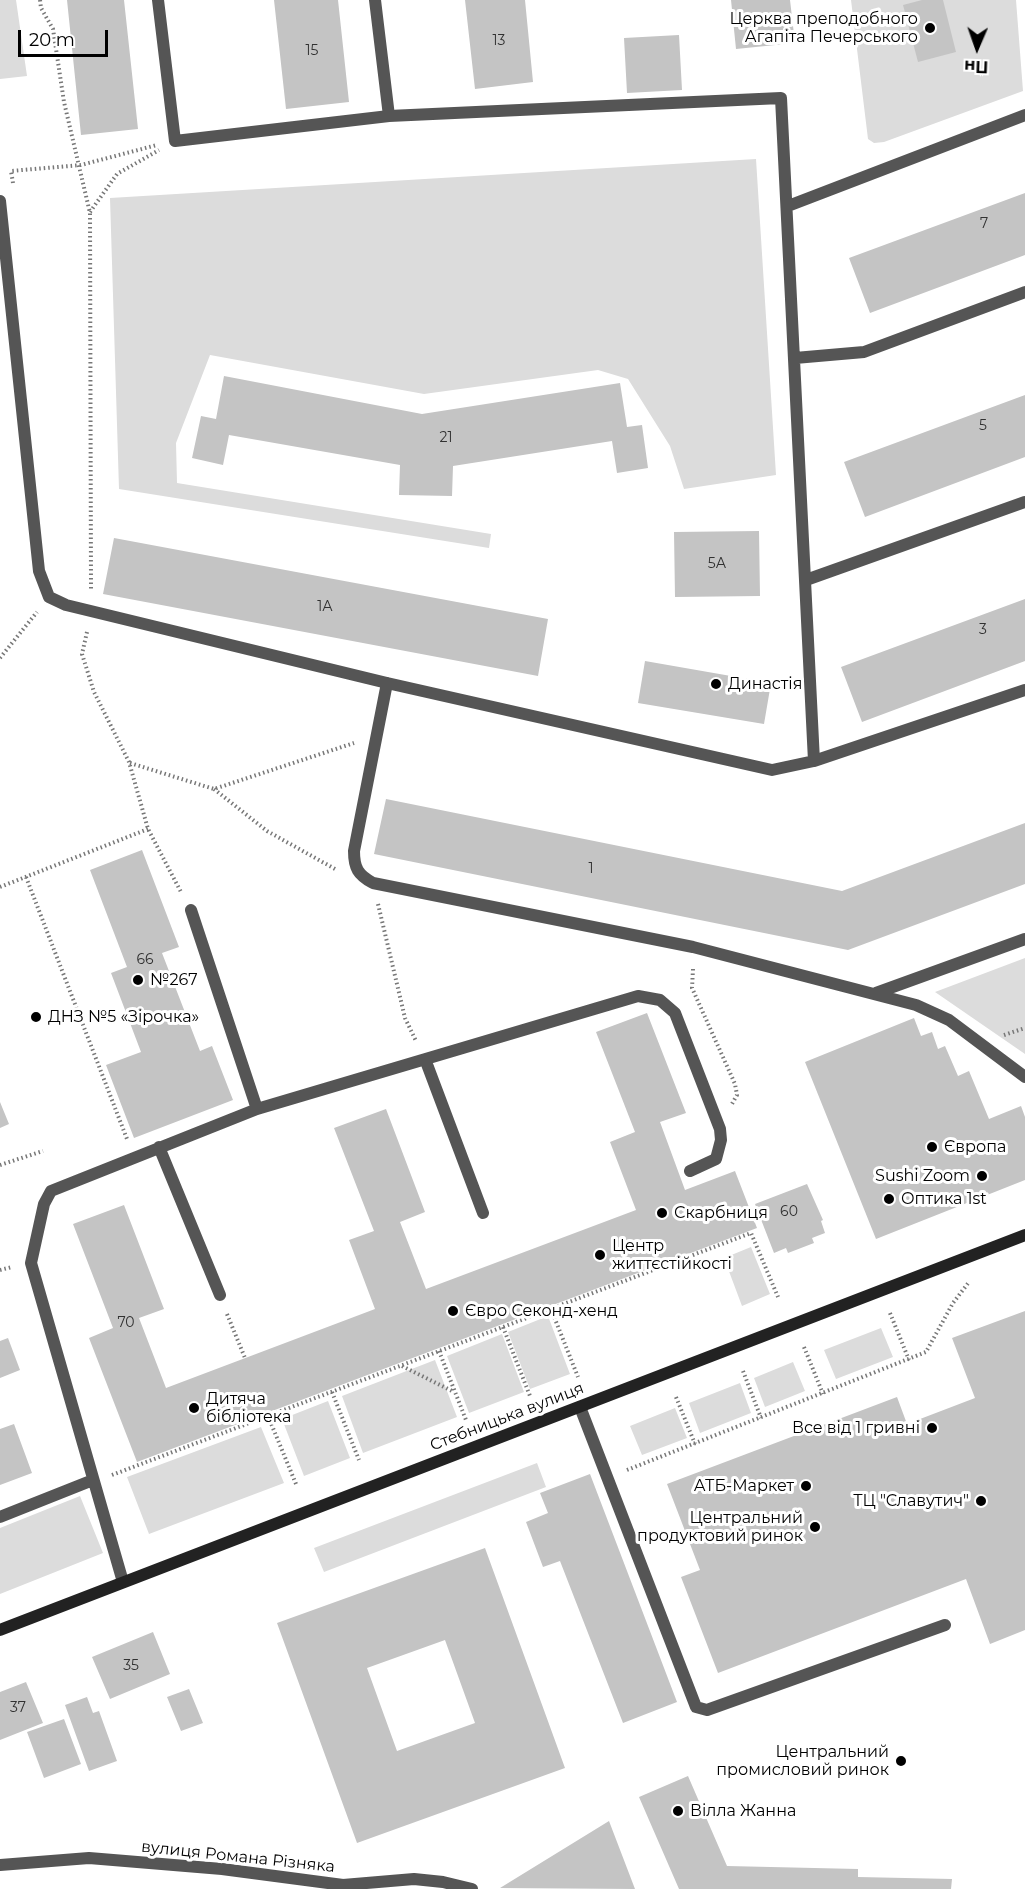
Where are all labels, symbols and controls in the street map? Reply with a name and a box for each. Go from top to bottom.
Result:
place label: Церква преподобного Агапіта Печерського [730,9,918,47]
scale bar [21,18,111,56]
north arrow [947,18,1007,78]
marker: Церква преподобного Агапіта Печерського [923,21,937,35]
text: 20 m [29,29,75,51]
house number: 13 [493,33,505,49]
house number: 15 [306,43,318,59]
text: Пн [964,57,989,76]
house number: 7 [980,216,988,232]
house number: 5 [979,418,987,434]
house number: 21 [439,430,453,446]
house number: 5А [708,556,726,572]
house number: 1А [317,599,333,615]
house number: 3 [979,622,987,638]
place label: Династія [728,674,802,694]
marker: Династія [709,677,723,691]
house number: 1 [588,861,594,877]
house number: 66 [136,952,154,968]
place label: №267 [150,970,198,990]
marker: №267 [131,973,145,987]
place label: ДНЗ №5 «Зірочка» [48,1007,199,1027]
marker: ДНЗ №5 «Зірочка» [29,1010,43,1024]
place label: Європа [944,1137,1006,1157]
marker: Європа [925,1140,939,1154]
place label: Sushi Zoom [875,1166,970,1186]
marker: Sushi Zoom [975,1169,989,1183]
place label: Оптика 1st [901,1189,987,1209]
marker: Оптика 1st [882,1192,896,1206]
place label: Скарбниця [674,1203,768,1223]
house number: 60 [780,1204,798,1220]
marker: Скарбниця [655,1206,669,1220]
place label: Центр життєстійкості [612,1236,732,1274]
marker: Центр життєстійкості [593,1248,607,1262]
place label: Євро Секонд-хенд [465,1301,618,1321]
marker: Євро Секонд-хенд [446,1304,460,1318]
house number: 70 [117,1315,135,1331]
street label: Стебницька вулиця [427,1379,587,1455]
place label: Дитяча бібліотека [206,1389,291,1427]
marker: Дитяча бібліотека [187,1401,201,1415]
place label: Все від 1 гривні [792,1418,920,1438]
marker: Все від 1 гривні [925,1421,939,1435]
place label: АТБ-Маркет [694,1476,794,1496]
marker: АТБ-Маркет [799,1479,813,1493]
place label: ТЦ "Славутич" [853,1491,969,1511]
marker: ТЦ "Славутич" [974,1494,988,1508]
place label: Центральний продуктовий ринок [637,1508,803,1546]
marker: Центральний продуктовий ринок [808,1520,822,1534]
house number: 35 [123,1658,139,1674]
house number: 37 [10,1700,26,1716]
place label: Центральний промисловий ринок [716,1742,889,1780]
marker: Центральний промисловий ринок [894,1754,908,1768]
place label: Вілла Жанна [690,1801,796,1821]
marker: Вілла Жанна [671,1804,685,1818]
street label: вулиця Романа Різняка [140,1837,336,1877]

